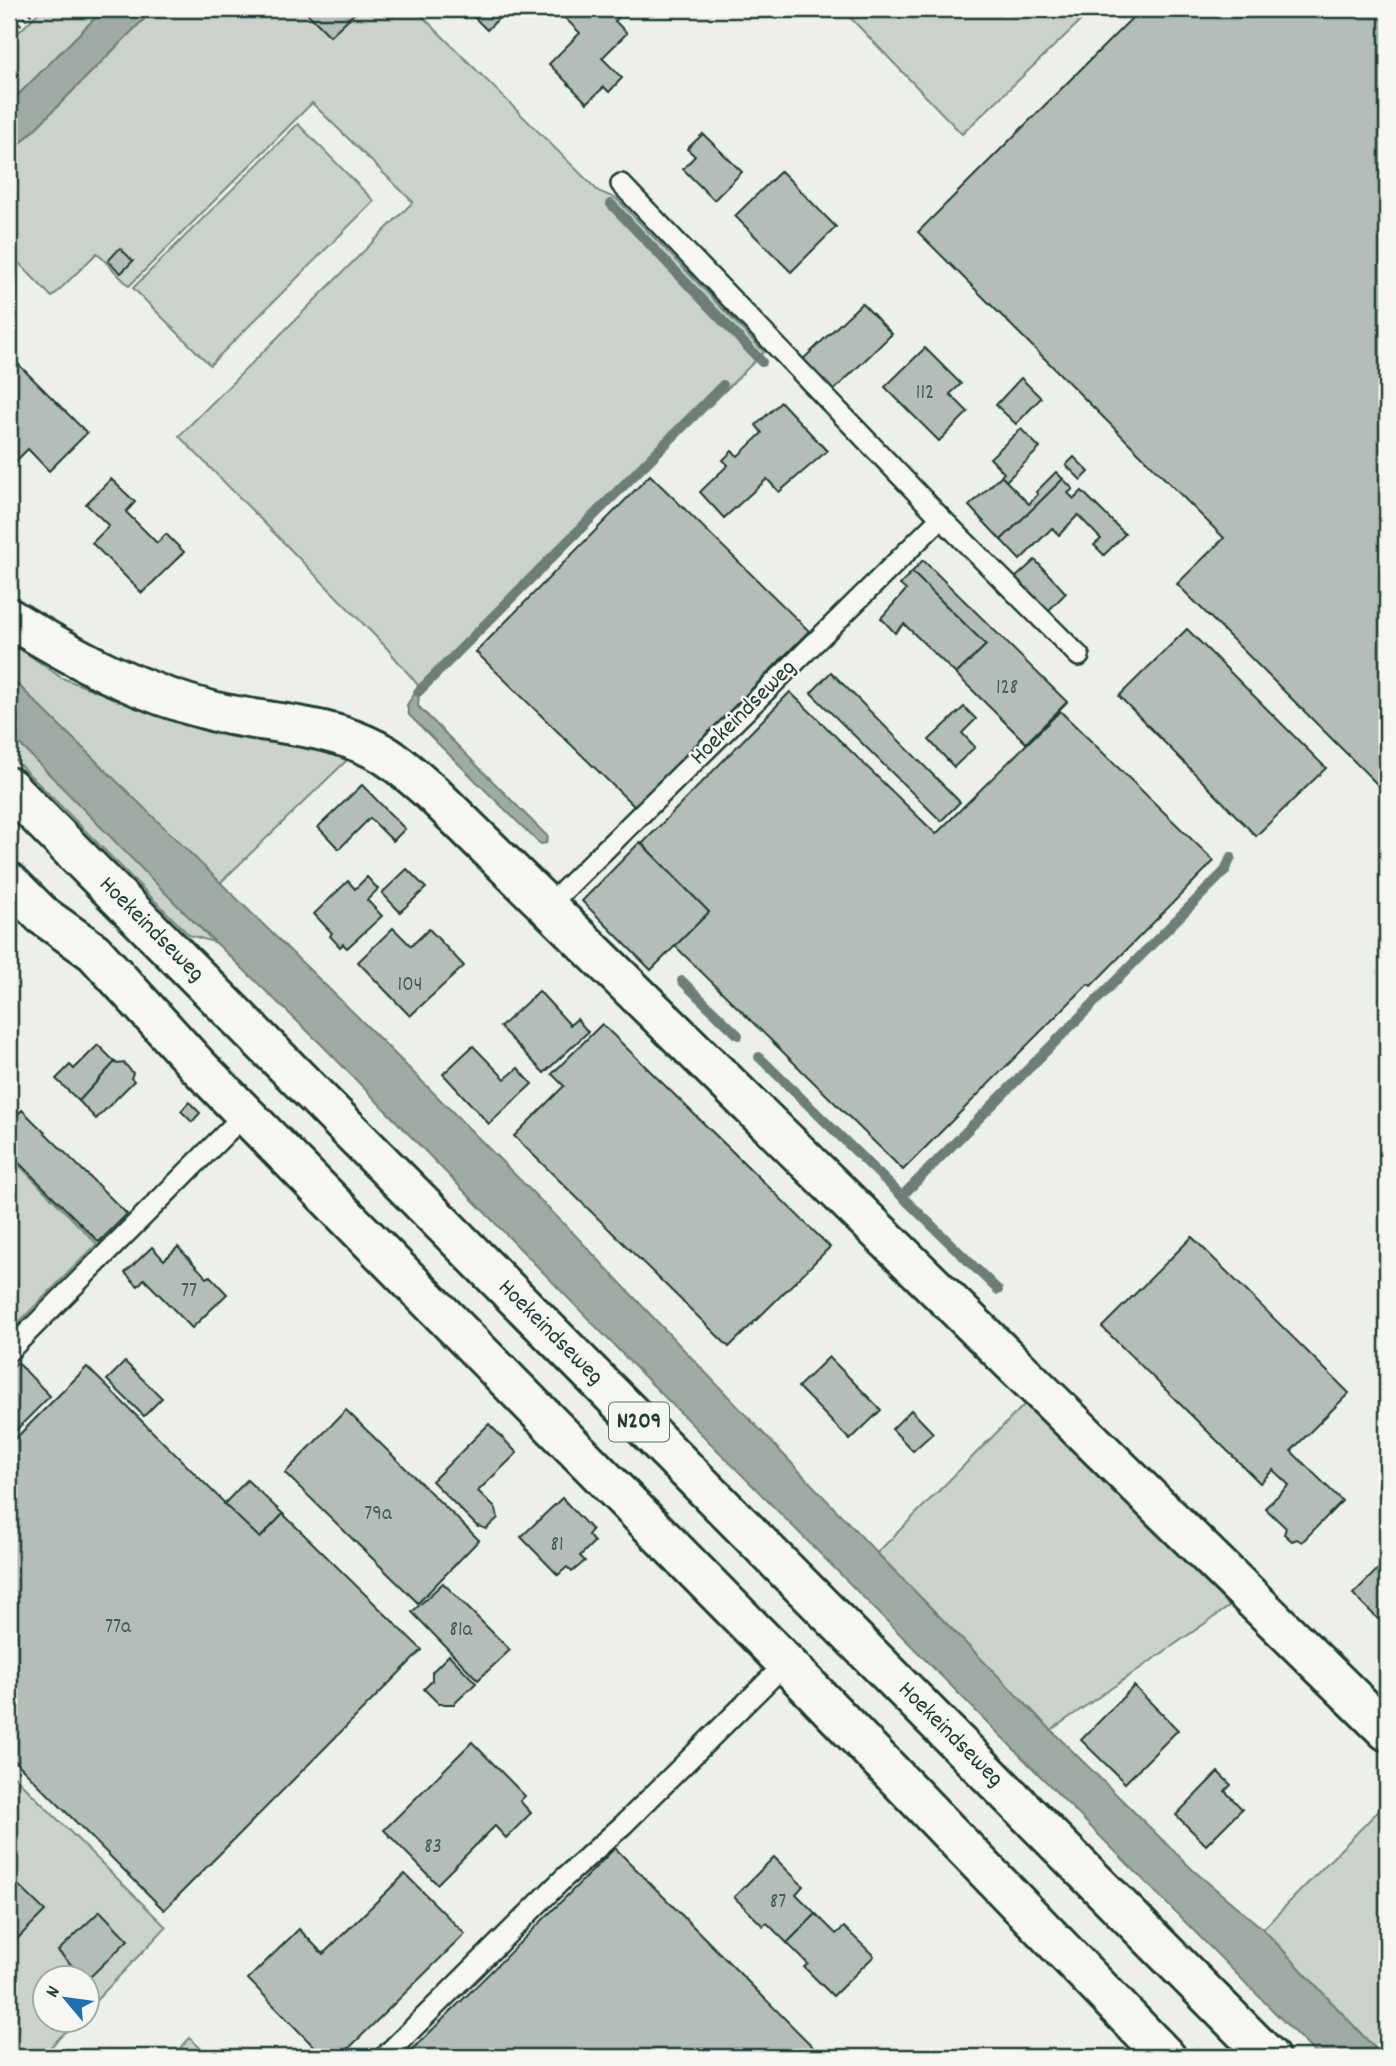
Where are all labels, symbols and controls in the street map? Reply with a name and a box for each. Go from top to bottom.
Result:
house number: 112 [916,379,934,409]
street label: Hoekeindseweg [683,652,805,774]
house number: 128 [996,674,1018,704]
street label: Hoekeindseweg [90,869,212,991]
house number: 104 [398,971,422,1001]
street label: Hoekeindseweg [489,1272,611,1394]
house number: 77 [181,1277,197,1307]
road number: N209 [609,1402,669,1442]
house number: 79a [364,1500,393,1530]
house number: 81 [550,1531,564,1561]
house number: 77a [105,1613,132,1643]
house number: 81a [450,1616,474,1646]
street label: Hoekeindseweg [889,1674,1011,1796]
house number: 83 [424,1833,442,1863]
house number: 87 [770,1888,786,1918]
north arrow [32,1965,102,2035]
text: N [40,1982,68,2003]

